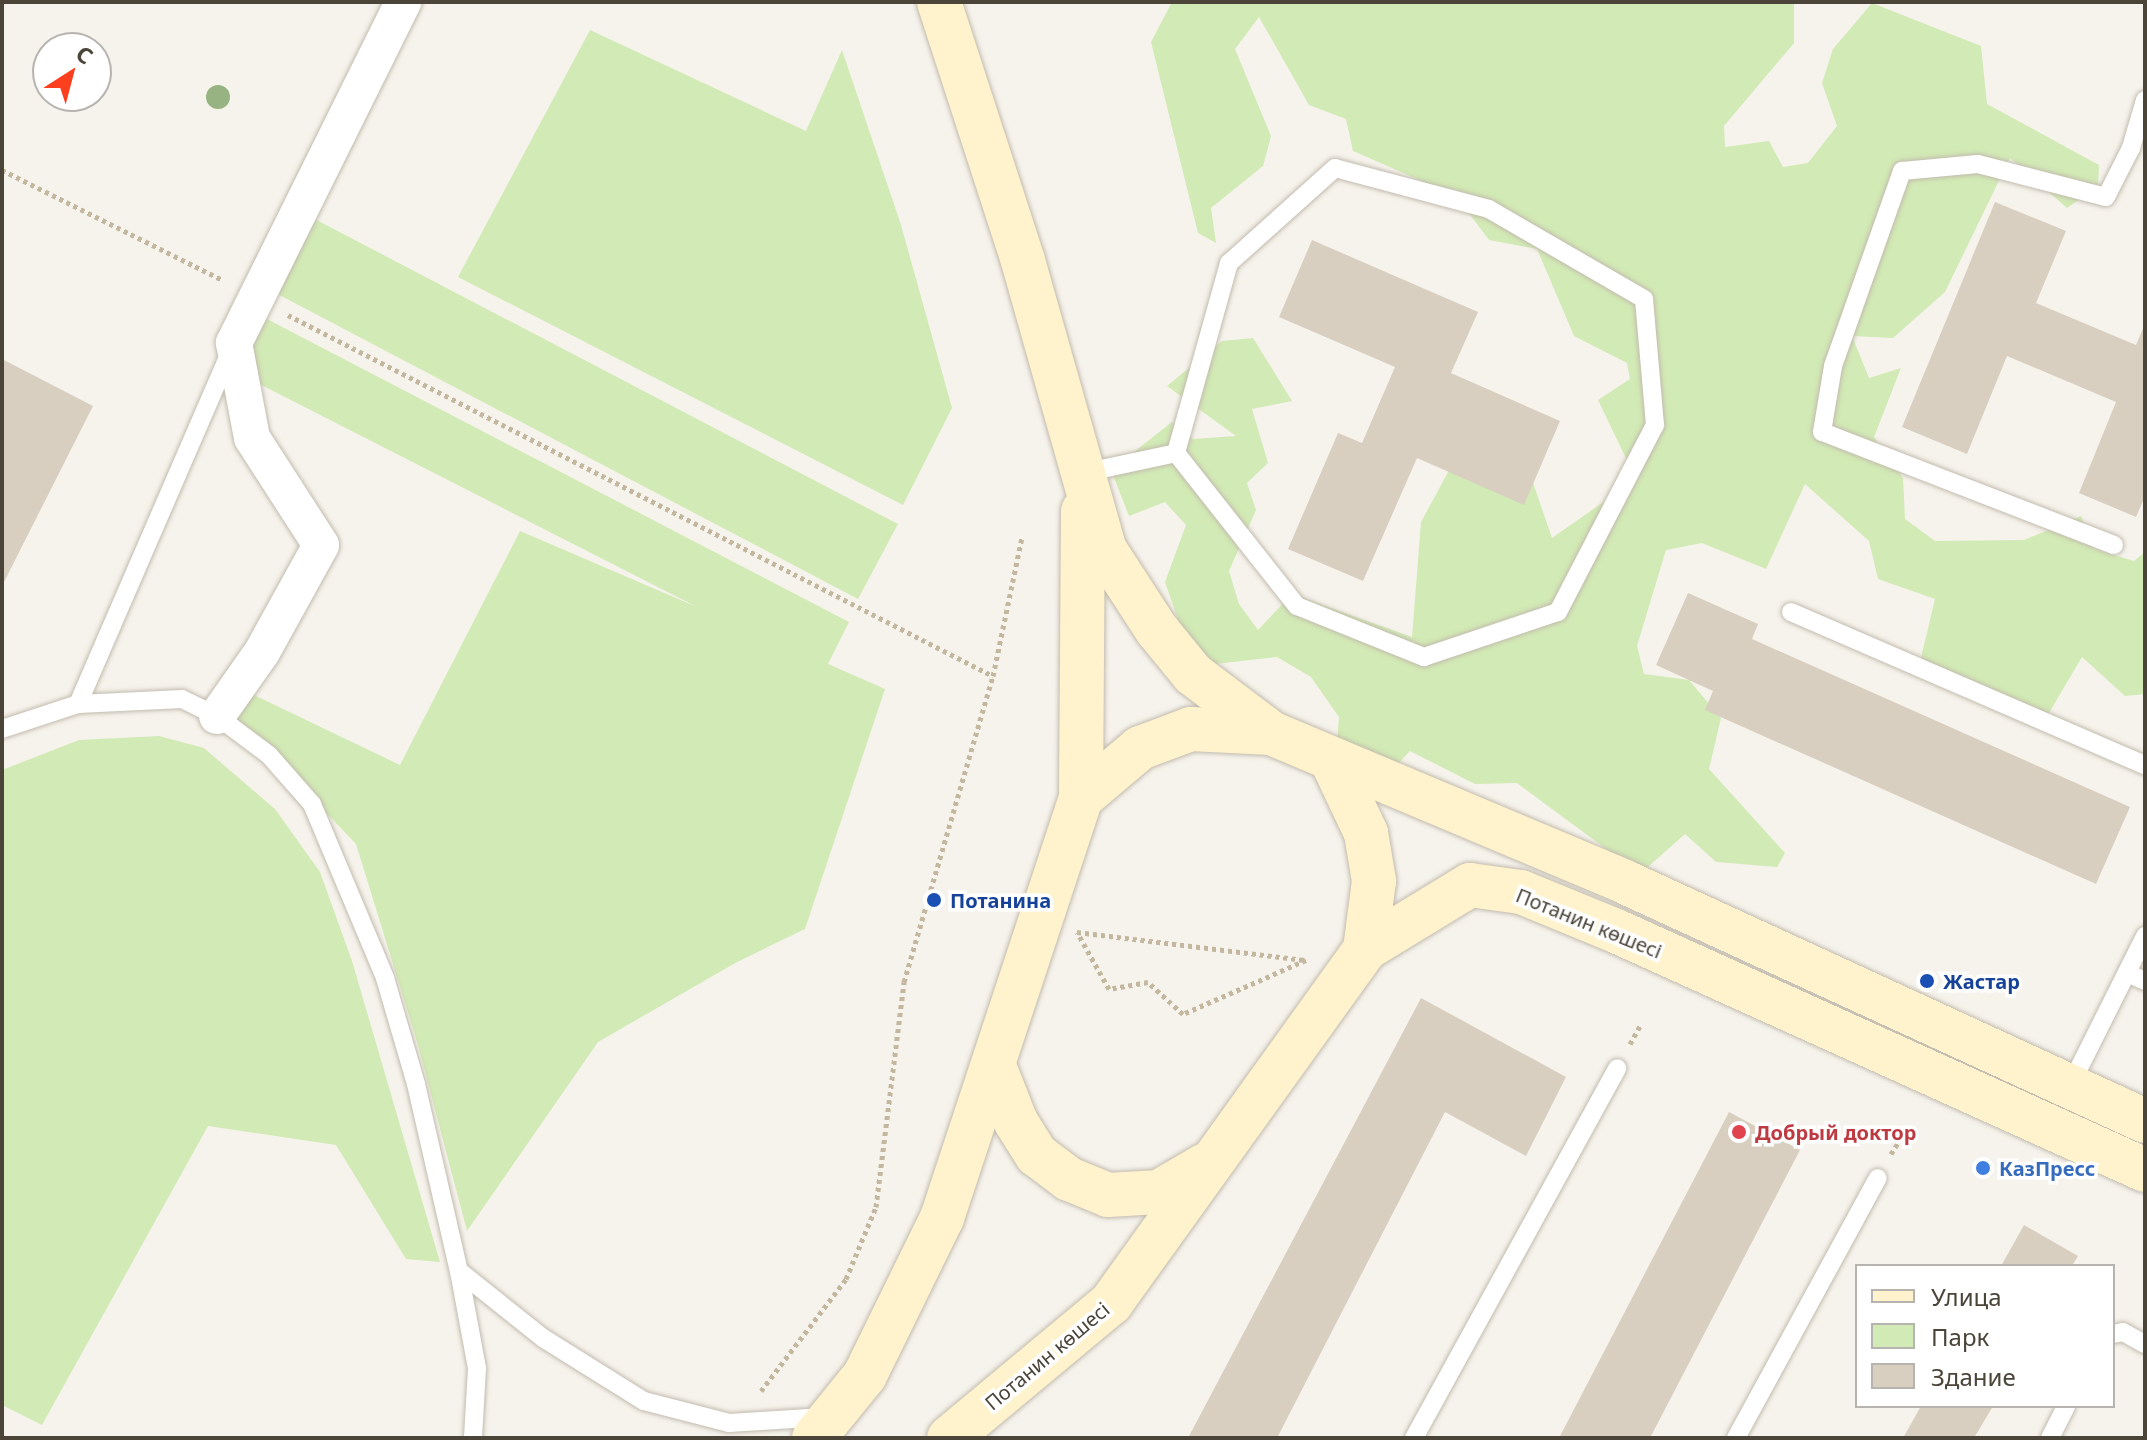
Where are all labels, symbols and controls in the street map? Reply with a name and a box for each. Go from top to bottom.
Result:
north arrow [32,32,112,112]
text: С [70,38,99,71]
street label: Потанин көшесі [1513,883,1665,963]
place label: Потанина [950,888,1051,912]
marker: Потанина [925,891,943,909]
place label: Жастар [1943,969,2020,993]
marker: Жастар [1918,972,1936,990]
place label: Добрый доктор [1755,1120,1916,1144]
marker: Добрый доктор [1730,1123,1748,1141]
place label: КазПресс [1999,1156,2095,1180]
marker: КазПресс [1974,1159,1992,1177]
legend [1855,1264,2115,1408]
text: Улица [1931,1280,2002,1313]
street label: Потанин көшесі [980,1297,1114,1415]
text: Парк [1931,1320,1989,1353]
text: Здание [1931,1360,2016,1393]

